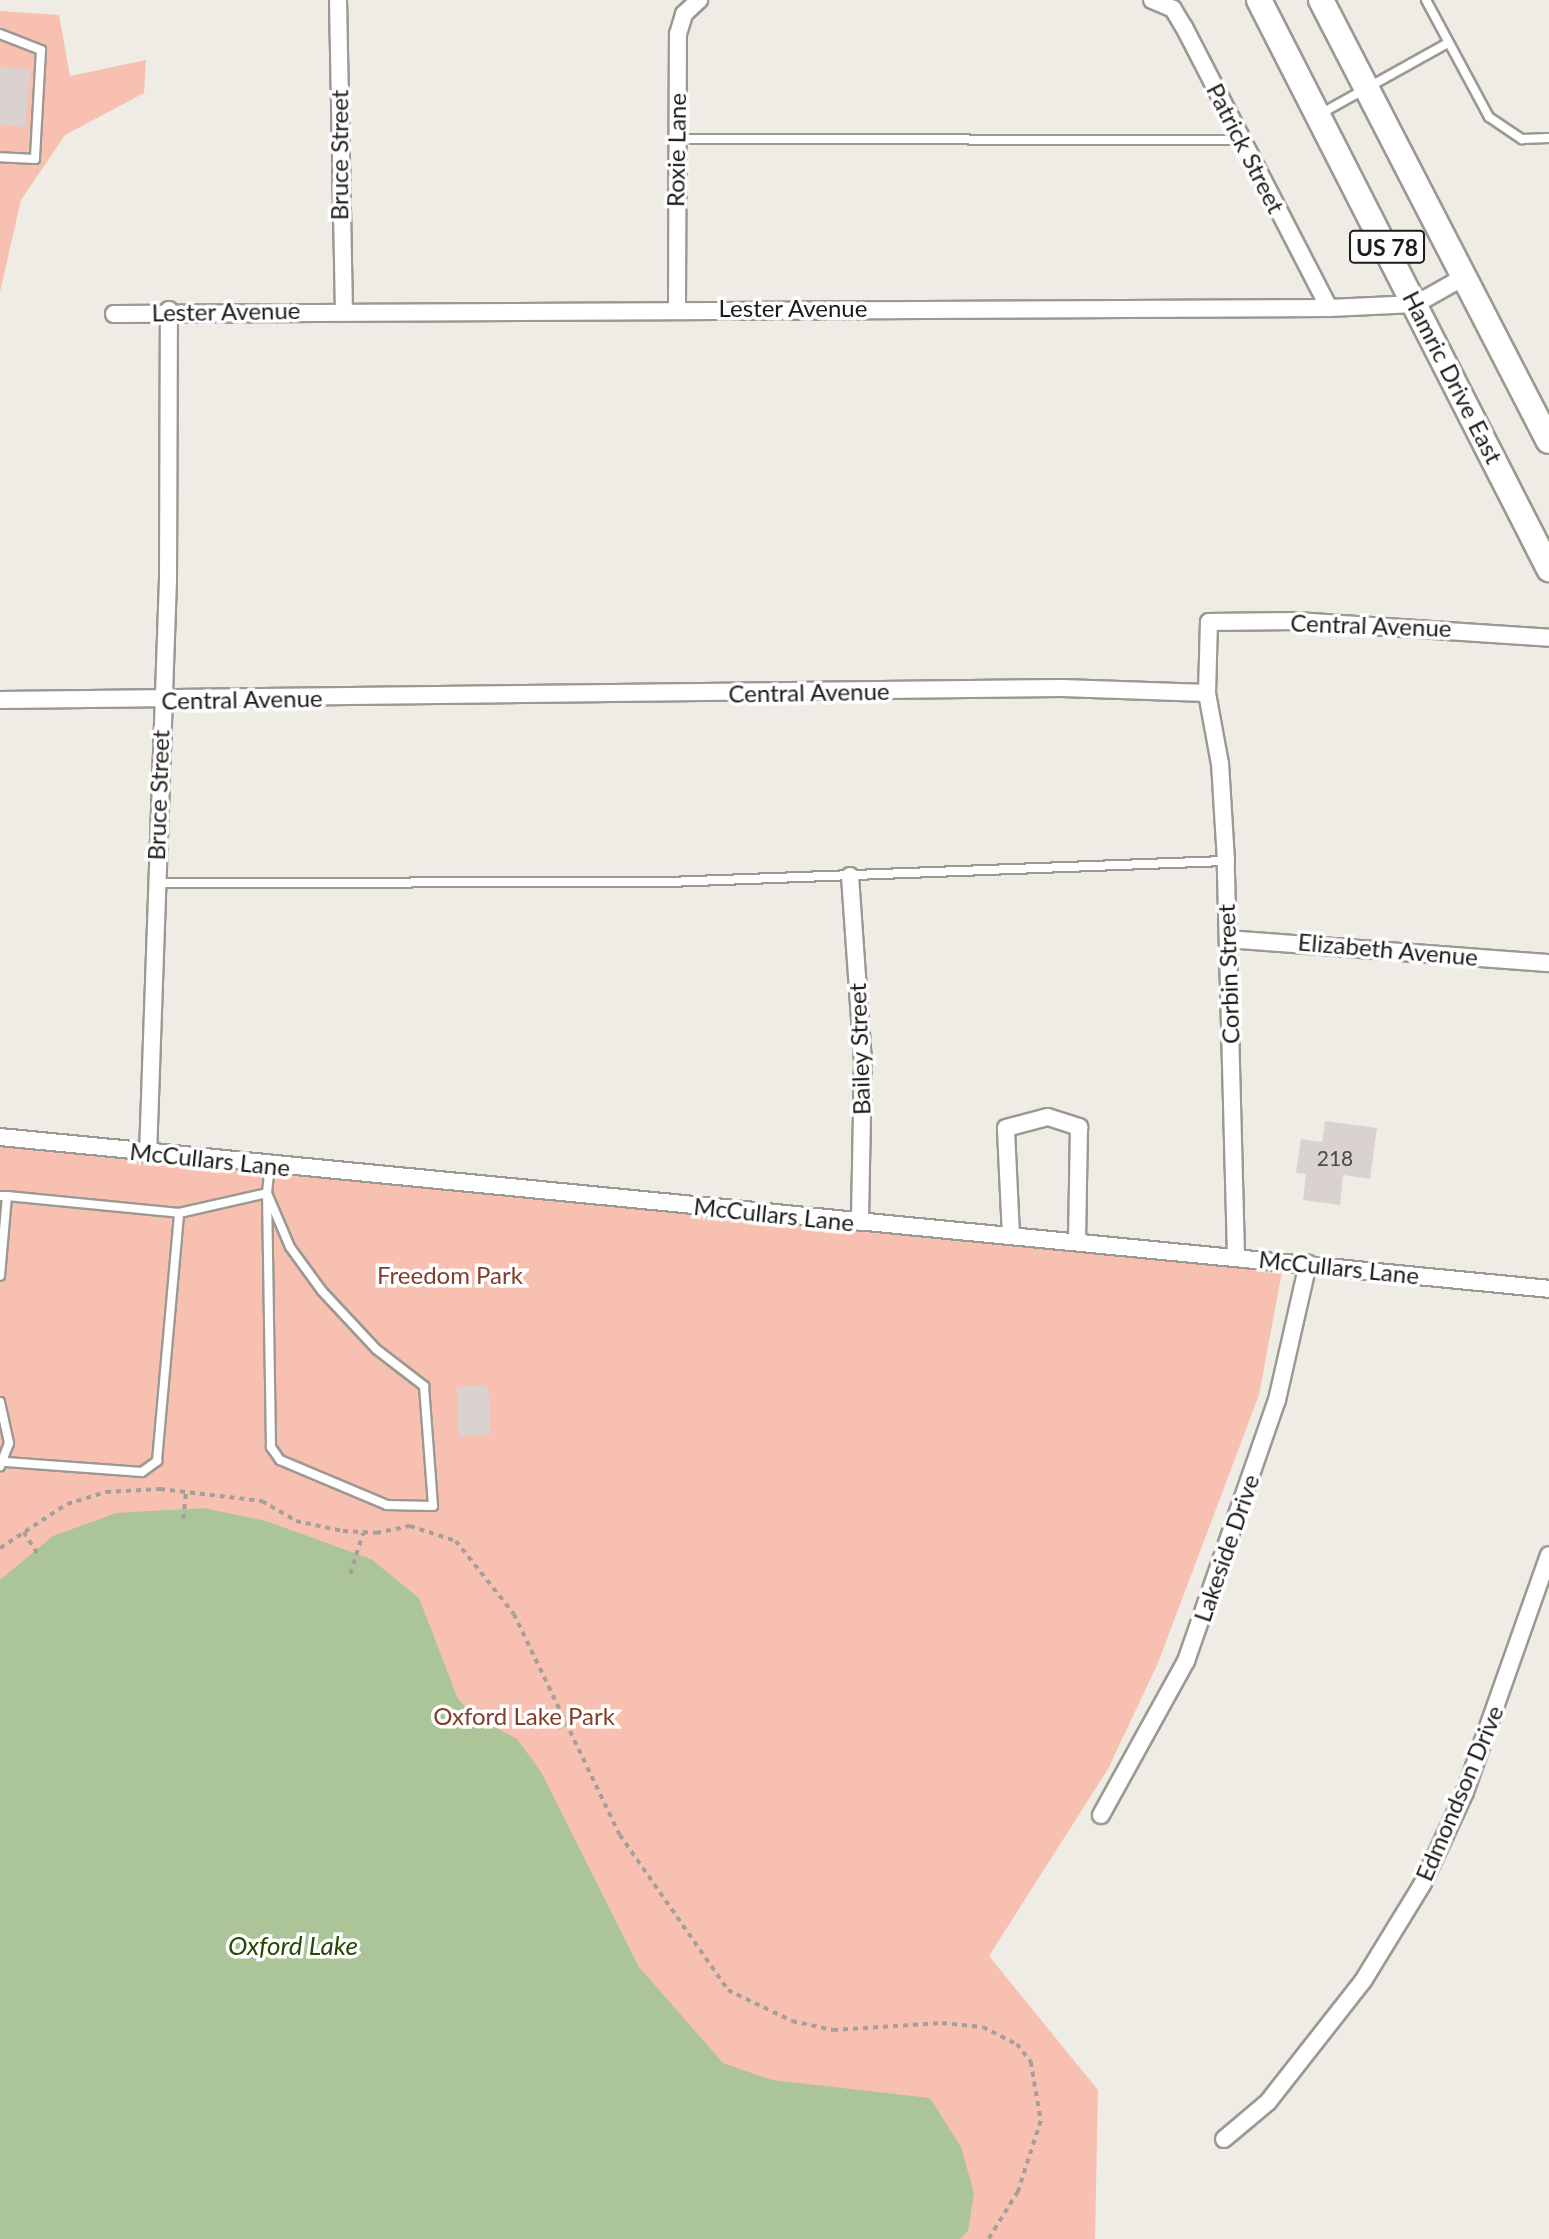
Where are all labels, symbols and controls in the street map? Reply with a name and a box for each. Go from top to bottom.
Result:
street label: Patrick Street [1201,78,1291,218]
street label: Bruce Street [325,90,353,220]
street label: Roxie Lane [661,93,691,207]
road number: US 78 [1348,228,1426,266]
street label: Hamric Drive East [1397,286,1509,468]
street label: Lester Avenue [718,294,868,322]
street label: Lester Avenue [151,295,301,327]
street label: Central Avenue [1290,608,1452,642]
street label: Central Avenue [728,676,890,708]
street label: Central Avenue [161,683,323,715]
street label: Bruce Street [141,729,175,861]
street label: Corbin Street [1211,904,1245,1044]
street label: Elizabeth Avenue [1296,927,1480,971]
street label: Bailey Street [842,982,876,1116]
street label: McCullars Lane [128,1136,292,1182]
house number: 218 [1317,1145,1353,1171]
street label: McCullars Lane [692,1191,856,1237]
street label: McCullars Lane [1257,1244,1421,1290]
park label: Freedom Park [377,1261,523,1289]
street label: Lakeside Drive [1187,1470,1265,1626]
street label: Edmondson Drive [1409,1701,1509,1885]
park label: Oxford Lake Park [433,1702,615,1730]
water label: Oxford Lake [228,1930,358,1962]

